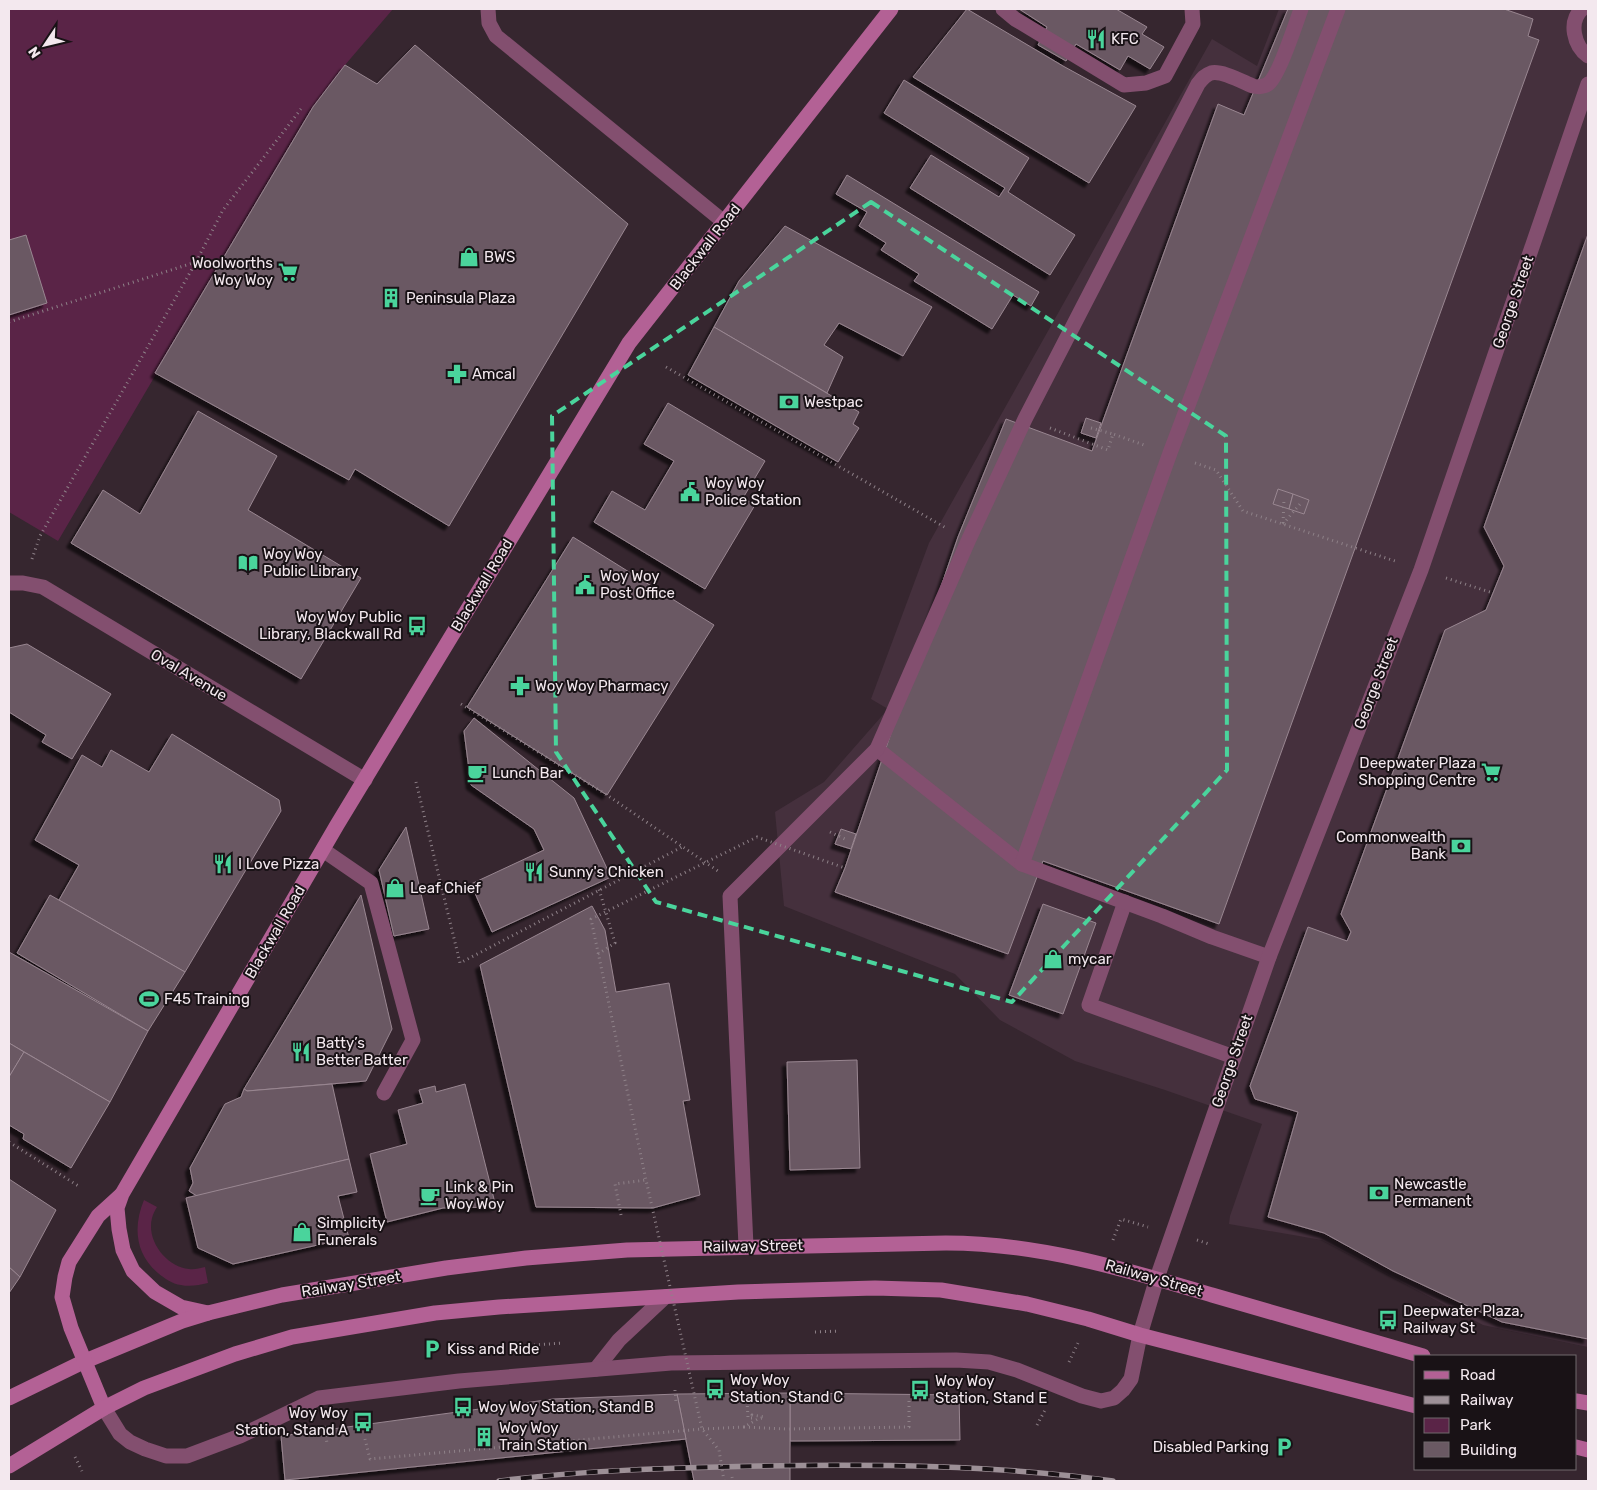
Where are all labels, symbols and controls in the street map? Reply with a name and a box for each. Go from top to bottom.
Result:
north arrow [20,20,70,70]
restaurant icon: KFC [1085,28,1107,50]
place label: KFC [1111,30,1139,48]
text: N [25,43,45,61]
street label: Blackwall Road [666,200,744,294]
shop icon: BWS [458,246,480,268]
place label: BWS [484,248,515,266]
street label: George Street [1489,253,1537,351]
place label: Woolworths Woy Woy [192,254,273,289]
supermarket icon: Woolworths Woy Woy [277,261,299,283]
building icon: Peninsula Plaza [380,287,402,309]
place label: Peninsula Plaza [406,289,516,307]
pharmacy icon: Amcal [446,363,468,385]
place label: Amcal [472,365,516,383]
bank icon: Westpac [778,391,800,413]
place label: Westpac [804,393,863,411]
place label: Woy Woy Police Station [705,474,801,509]
public building icon: Woy Woy Police Station [679,481,701,503]
street label: Blackwall Road [447,536,517,634]
place label: Woy Woy Public Library [263,545,359,580]
library icon: Woy Woy Public Library [237,552,259,574]
place label: Woy Woy Post Office [600,567,675,602]
public building icon: Woy Woy Post Office [574,574,596,596]
place label: Woy Woy Public Library, Blackwall Rd [259,608,402,643]
bus stop icon: Woy Woy Public Library, Blackwall Rd [406,615,428,637]
street label: George Street [1350,634,1402,732]
street label: Oval Avenue [148,645,230,705]
pharmacy icon: Woy Woy Pharmacy [509,675,531,697]
place label: Woy Woy Pharmacy [535,677,669,695]
place label: Deepwater Plaza Shopping Centre [1359,754,1476,789]
supermarket icon: Deepwater Plaza Shopping Centre [1480,761,1502,783]
cafe icon: Lunch Bar [466,762,488,784]
place label: Lunch Bar [492,764,564,782]
place label: Commonwealth Bank [1336,828,1446,863]
bank icon: Commonwealth Bank [1450,835,1472,857]
restaurant icon: I Love Pizza [212,853,234,875]
place label: I Love Pizza [238,855,319,873]
restaurant icon: Sunny's Chicken [523,861,545,883]
place label: Sunny's Chicken [549,863,664,881]
shop icon: Leaf Chief [384,877,406,899]
place label: Leaf Chief [410,879,481,897]
street label: Blackwall Road [241,882,309,982]
shop icon: mycar [1042,948,1064,970]
place label: mycar [1068,950,1112,968]
sports icon: F45 Training [138,988,160,1010]
place label: F45 Training [164,990,250,1008]
street label: George Street [1208,1012,1256,1110]
place label: Batty’s Better Batter [316,1034,408,1069]
restaurant icon: Batty’s Better Batter [290,1041,312,1063]
place label: Newcastle Permanent [1394,1175,1472,1210]
place label: Link & Pin Woy Woy [445,1178,514,1213]
bank icon: Newcastle Permanent [1368,1182,1390,1204]
cafe icon: Link & Pin Woy Woy [419,1185,441,1207]
place label: Simplicity Funerals [317,1214,386,1249]
shop icon: Simplicity Funerals [291,1221,313,1243]
street label: Railway Street [703,1236,803,1256]
street label: Railway Street [1103,1256,1205,1300]
street label: Railway Street [300,1267,402,1301]
place label: Deepwater Plaza, Railway St [1403,1302,1523,1337]
bus stop icon: Deepwater Plaza, Railway St [1377,1309,1399,1331]
parking icon: Kiss and Ride [421,1338,443,1360]
place label: Kiss and Ride [447,1340,539,1358]
legend [1414,1355,1577,1470]
text: Road [1460,1366,1496,1384]
place label: Woy Woy Station, Stand C [730,1371,843,1406]
place label: Woy Woy Station, Stand E [935,1372,1047,1407]
bus stop icon: Woy Woy Station, Stand C [704,1378,726,1400]
bus stop icon: Woy Woy Station, Stand E [909,1379,931,1401]
text: Railway [1460,1391,1514,1409]
bus stop icon: Woy Woy Station, Stand B [452,1396,474,1418]
place label: Woy Woy Station, Stand B [478,1398,654,1416]
place label: Woy Woy Station, Stand A [235,1404,348,1439]
bus stop icon: Woy Woy Station, Stand A [352,1411,374,1433]
text: Park [1460,1416,1491,1434]
place label: Woy Woy Train Station [499,1419,587,1454]
building icon: Woy Woy Train Station [473,1426,495,1448]
parking icon: Disabled Parking [1273,1436,1295,1458]
place label: Disabled Parking [1153,1438,1269,1456]
text: Building [1460,1441,1517,1459]

